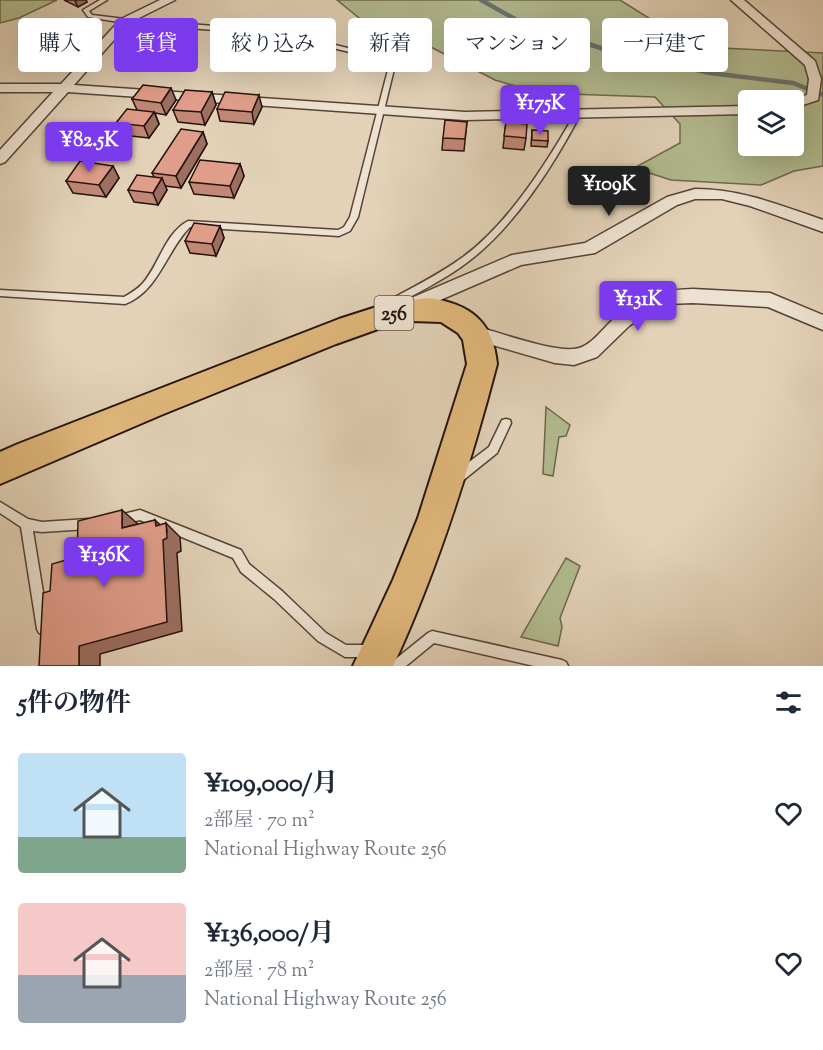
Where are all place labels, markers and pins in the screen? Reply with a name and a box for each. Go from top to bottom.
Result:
pin: ¥175K [498,85,582,136]
pin: ¥82.5K [40,122,138,173]
pin: ¥109K [567,166,651,217]
pin: ¥131K [596,281,680,332]
pin: ¥136K [62,537,146,588]

